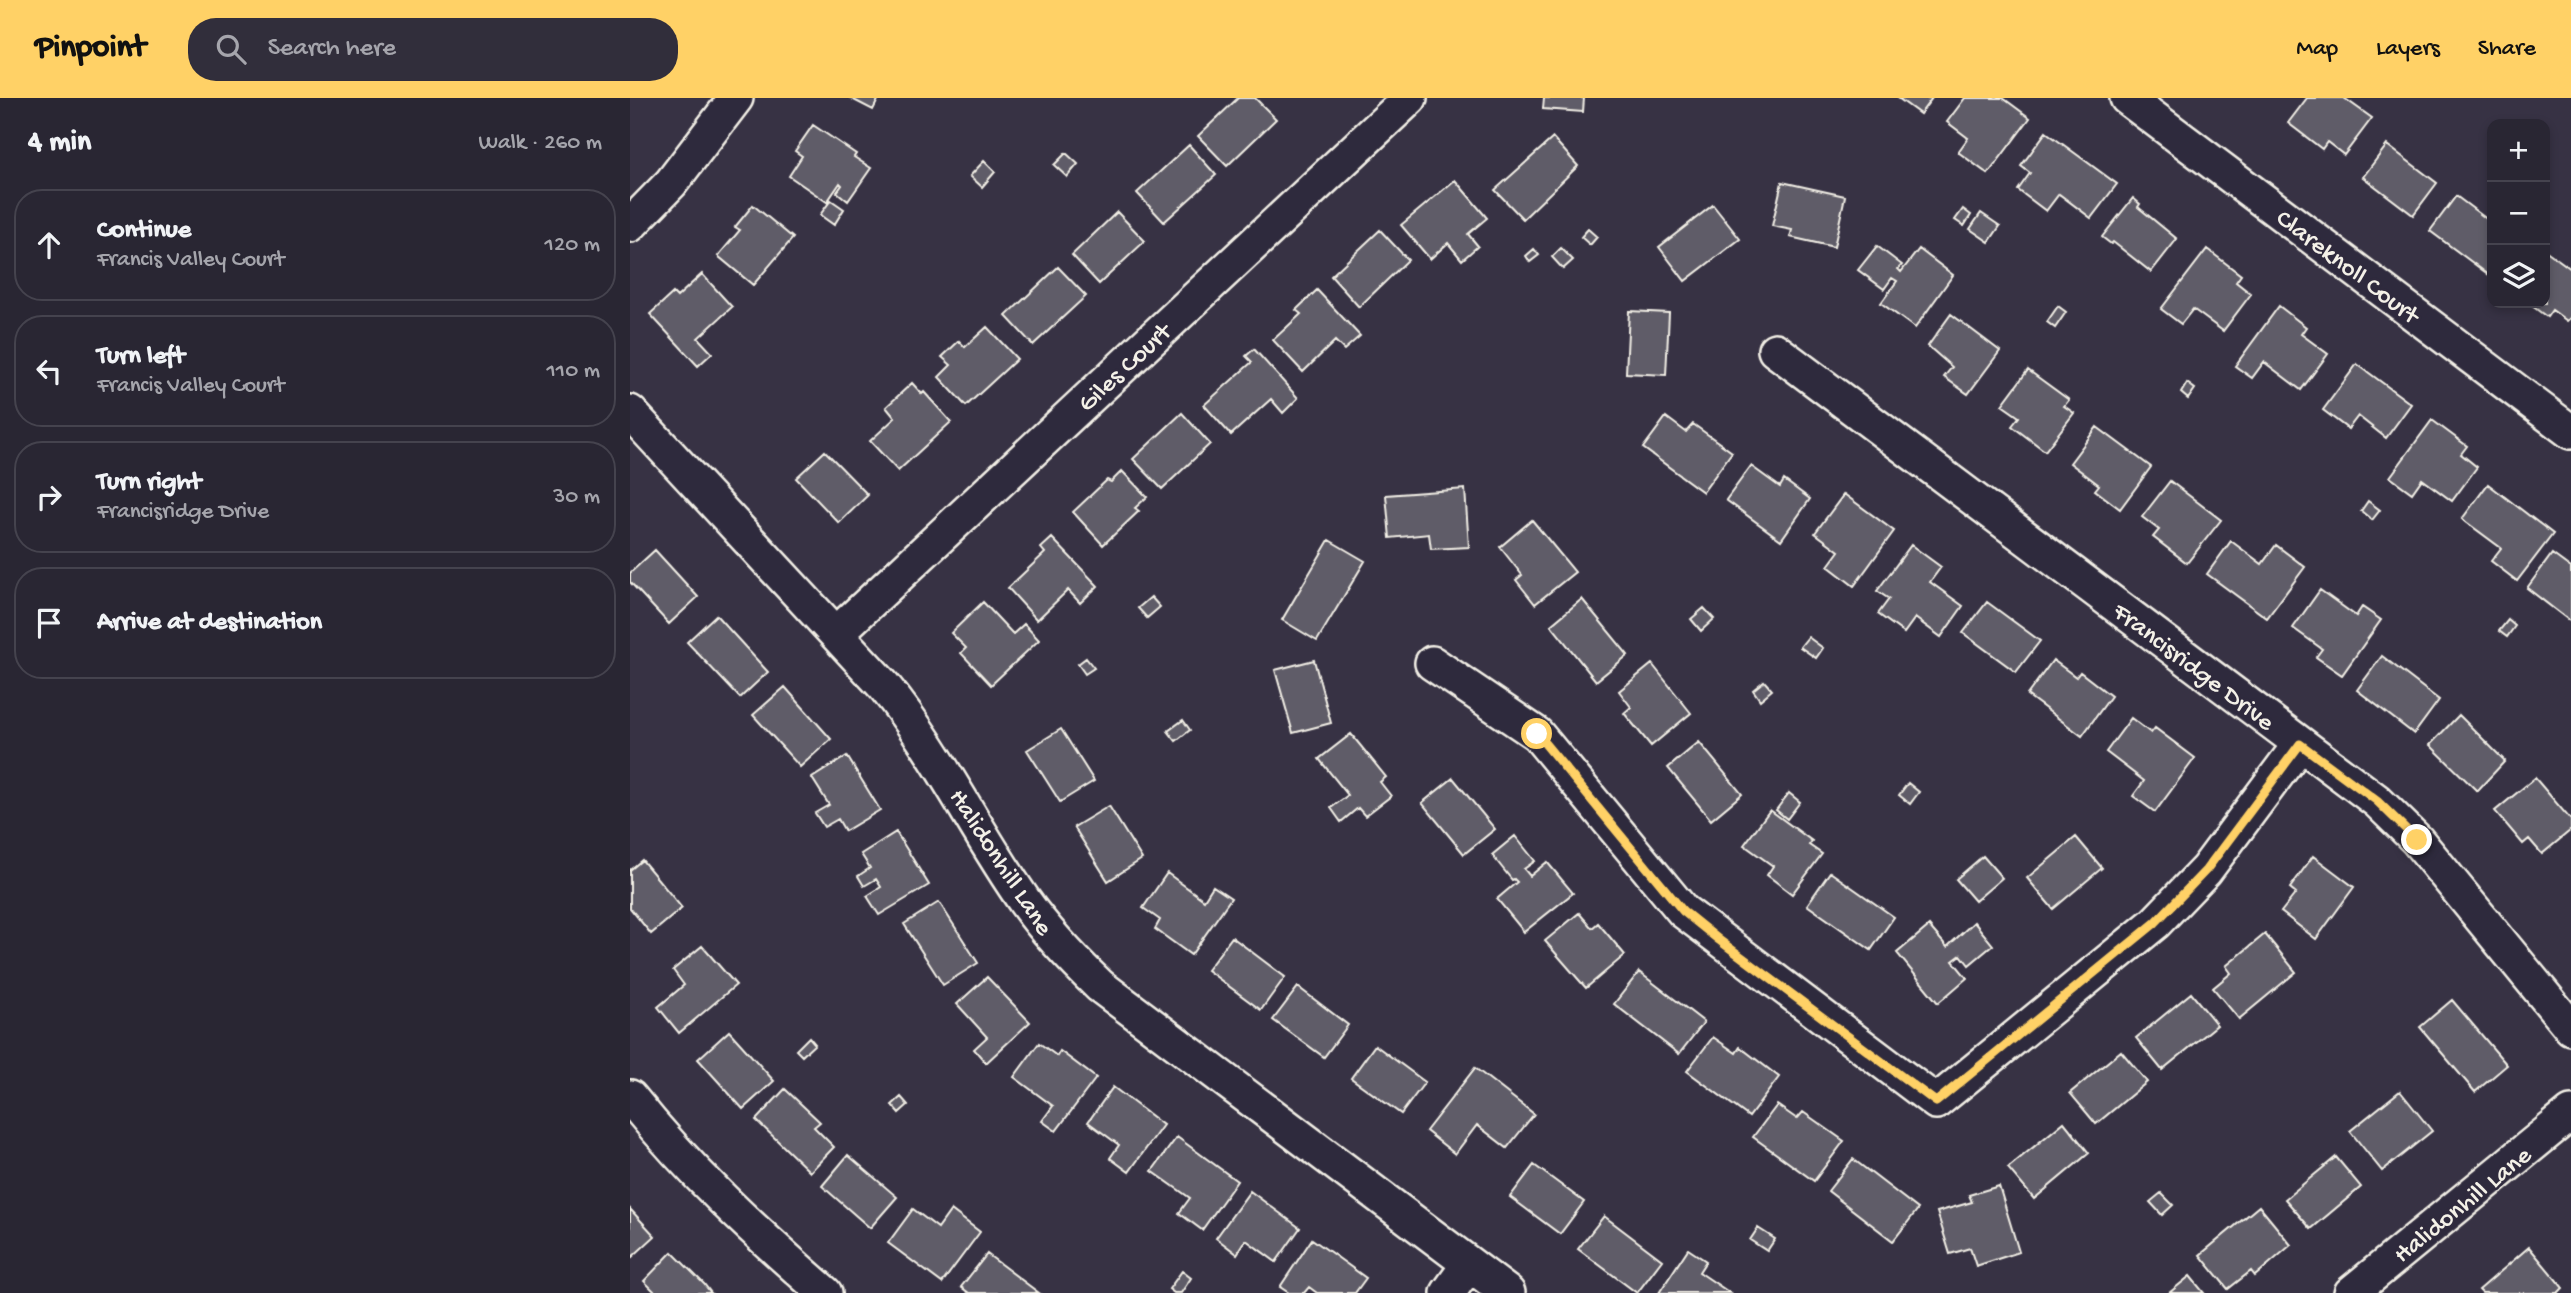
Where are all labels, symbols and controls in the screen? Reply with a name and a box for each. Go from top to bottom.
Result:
search box [188,18,678,81]
text: Pinpoint [35,30,146,68]
icon: search [212,30,250,68]
text: Search here [268,34,396,65]
text: Map [2296,35,2338,64]
text: Layers [2376,35,2440,64]
text: Share [2478,35,2536,64]
map controls [2487,119,2550,308]
button: + [2487,119,2550,182]
text: 4 min [28,126,91,161]
text: Walk · 260 m [478,130,602,157]
button: − [2487,182,2550,245]
street label: Clareknoll Court [2268,205,2426,334]
text: Continue [97,216,191,247]
icon: ahead [30,226,68,264]
text: 120 m [545,232,600,259]
button: layers [2487,245,2550,308]
text: Francis Valley Court [97,247,284,274]
street label: Giles Court [1073,317,1181,420]
text: Turn left [97,342,185,373]
icon: left [30,352,68,390]
text: 110 m [547,358,600,385]
text: Francis Valley Court [97,373,284,400]
text: Turn right [97,468,201,499]
icon: right [30,478,68,516]
text: 30 m [553,484,600,511]
text: Francisridge Drive [97,499,269,526]
street label: Francisridge Drive [2105,597,2280,740]
icon: arrive [30,604,68,642]
text: Arrive at destination [97,608,322,639]
route start [1521,718,1552,749]
street label: Halidonhill Lane [940,784,1058,943]
route end [2401,824,2432,855]
street label: Halidonhill Lane [2389,1141,2540,1272]

